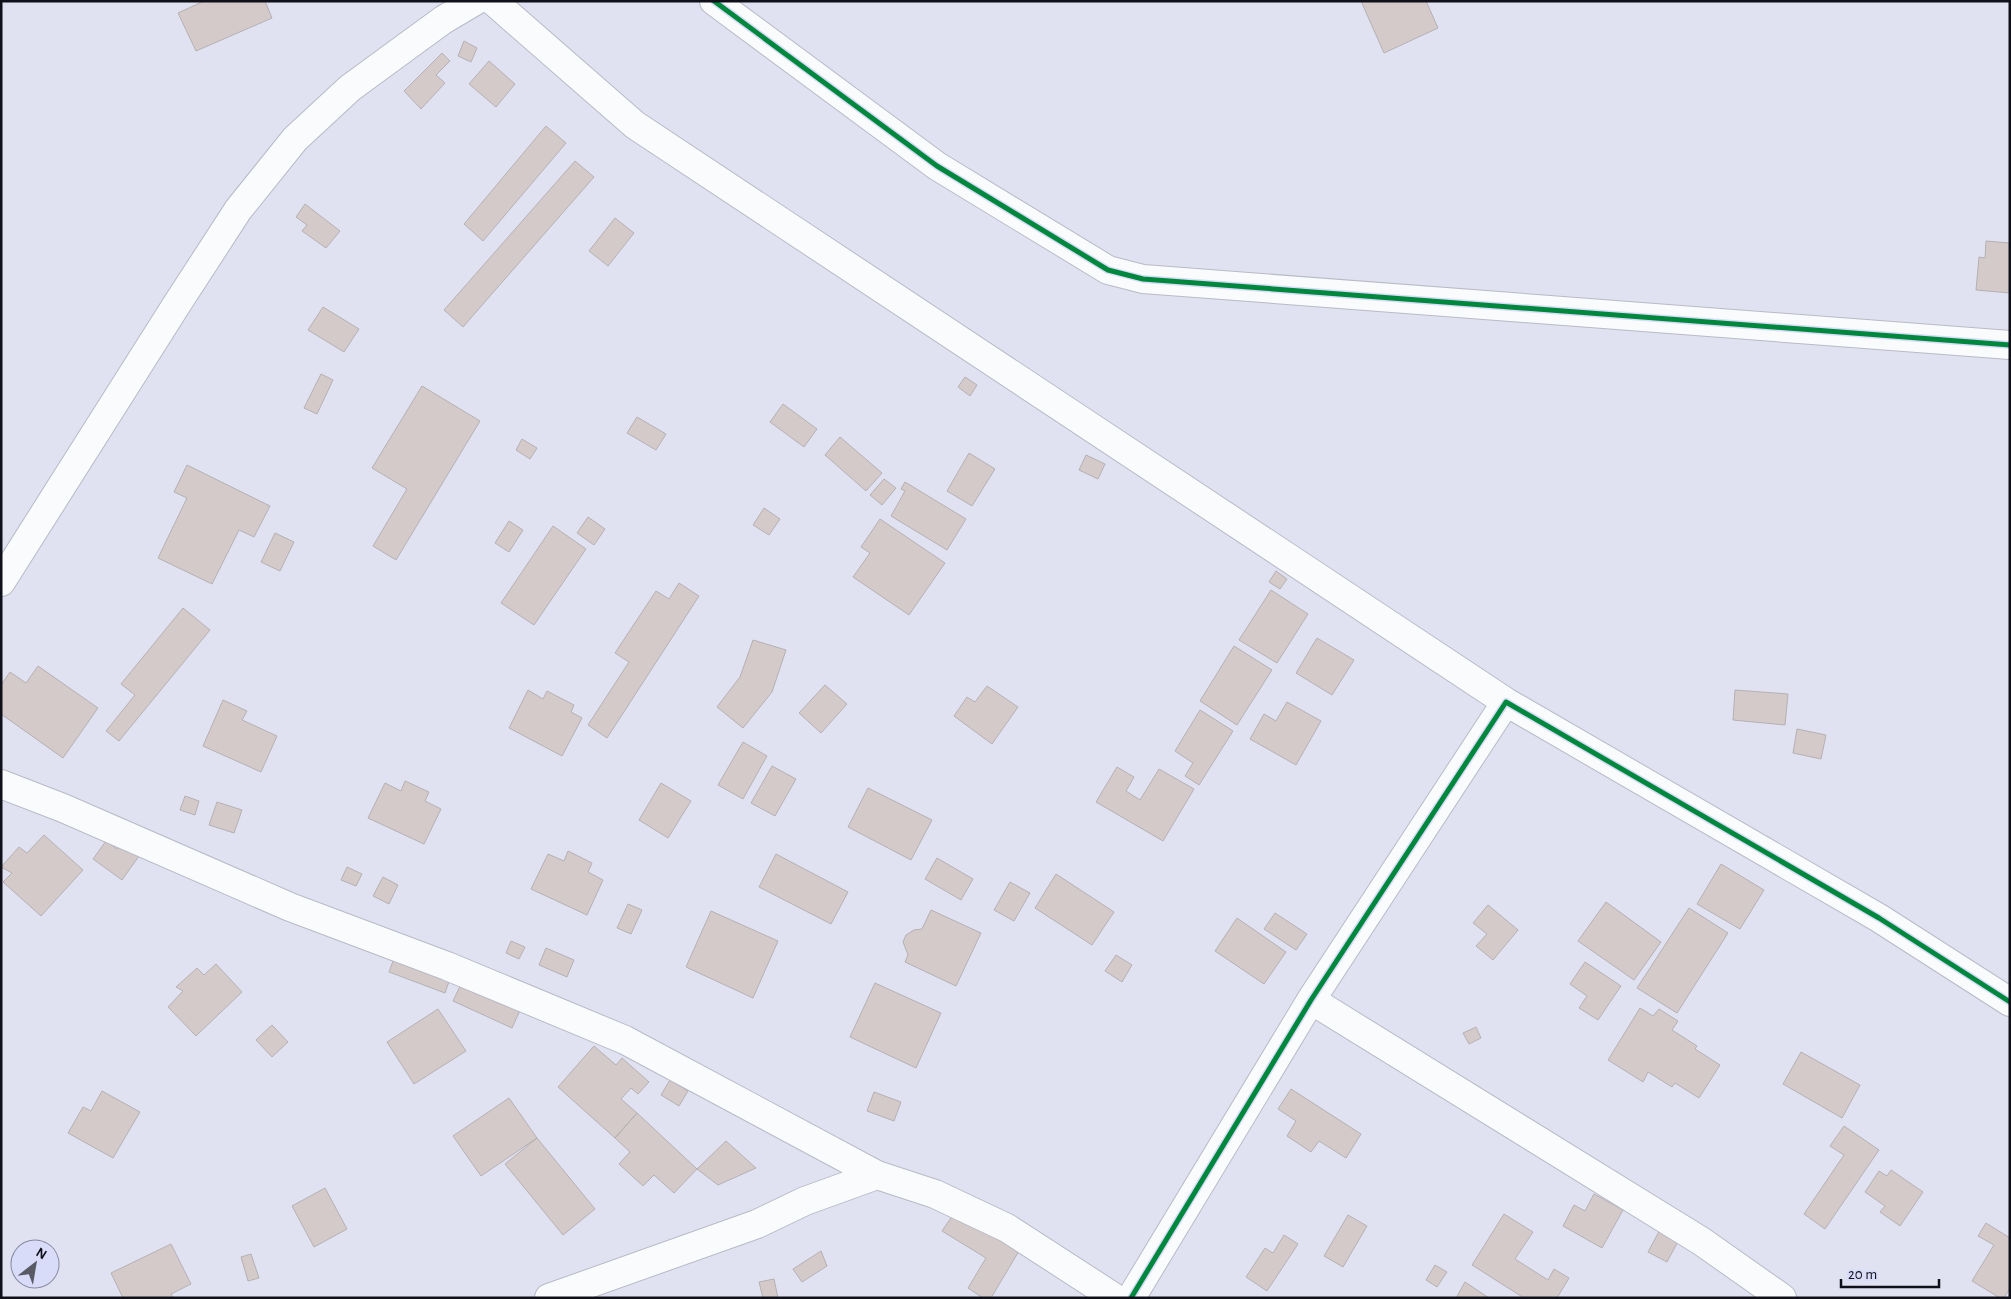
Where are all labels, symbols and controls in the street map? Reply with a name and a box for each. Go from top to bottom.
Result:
north arrow [10,1239,60,1289]
text: N [33,1245,49,1262]
scale bar [1841,1256,1938,1288]
text: 20 m [1848,1267,1877,1282]

